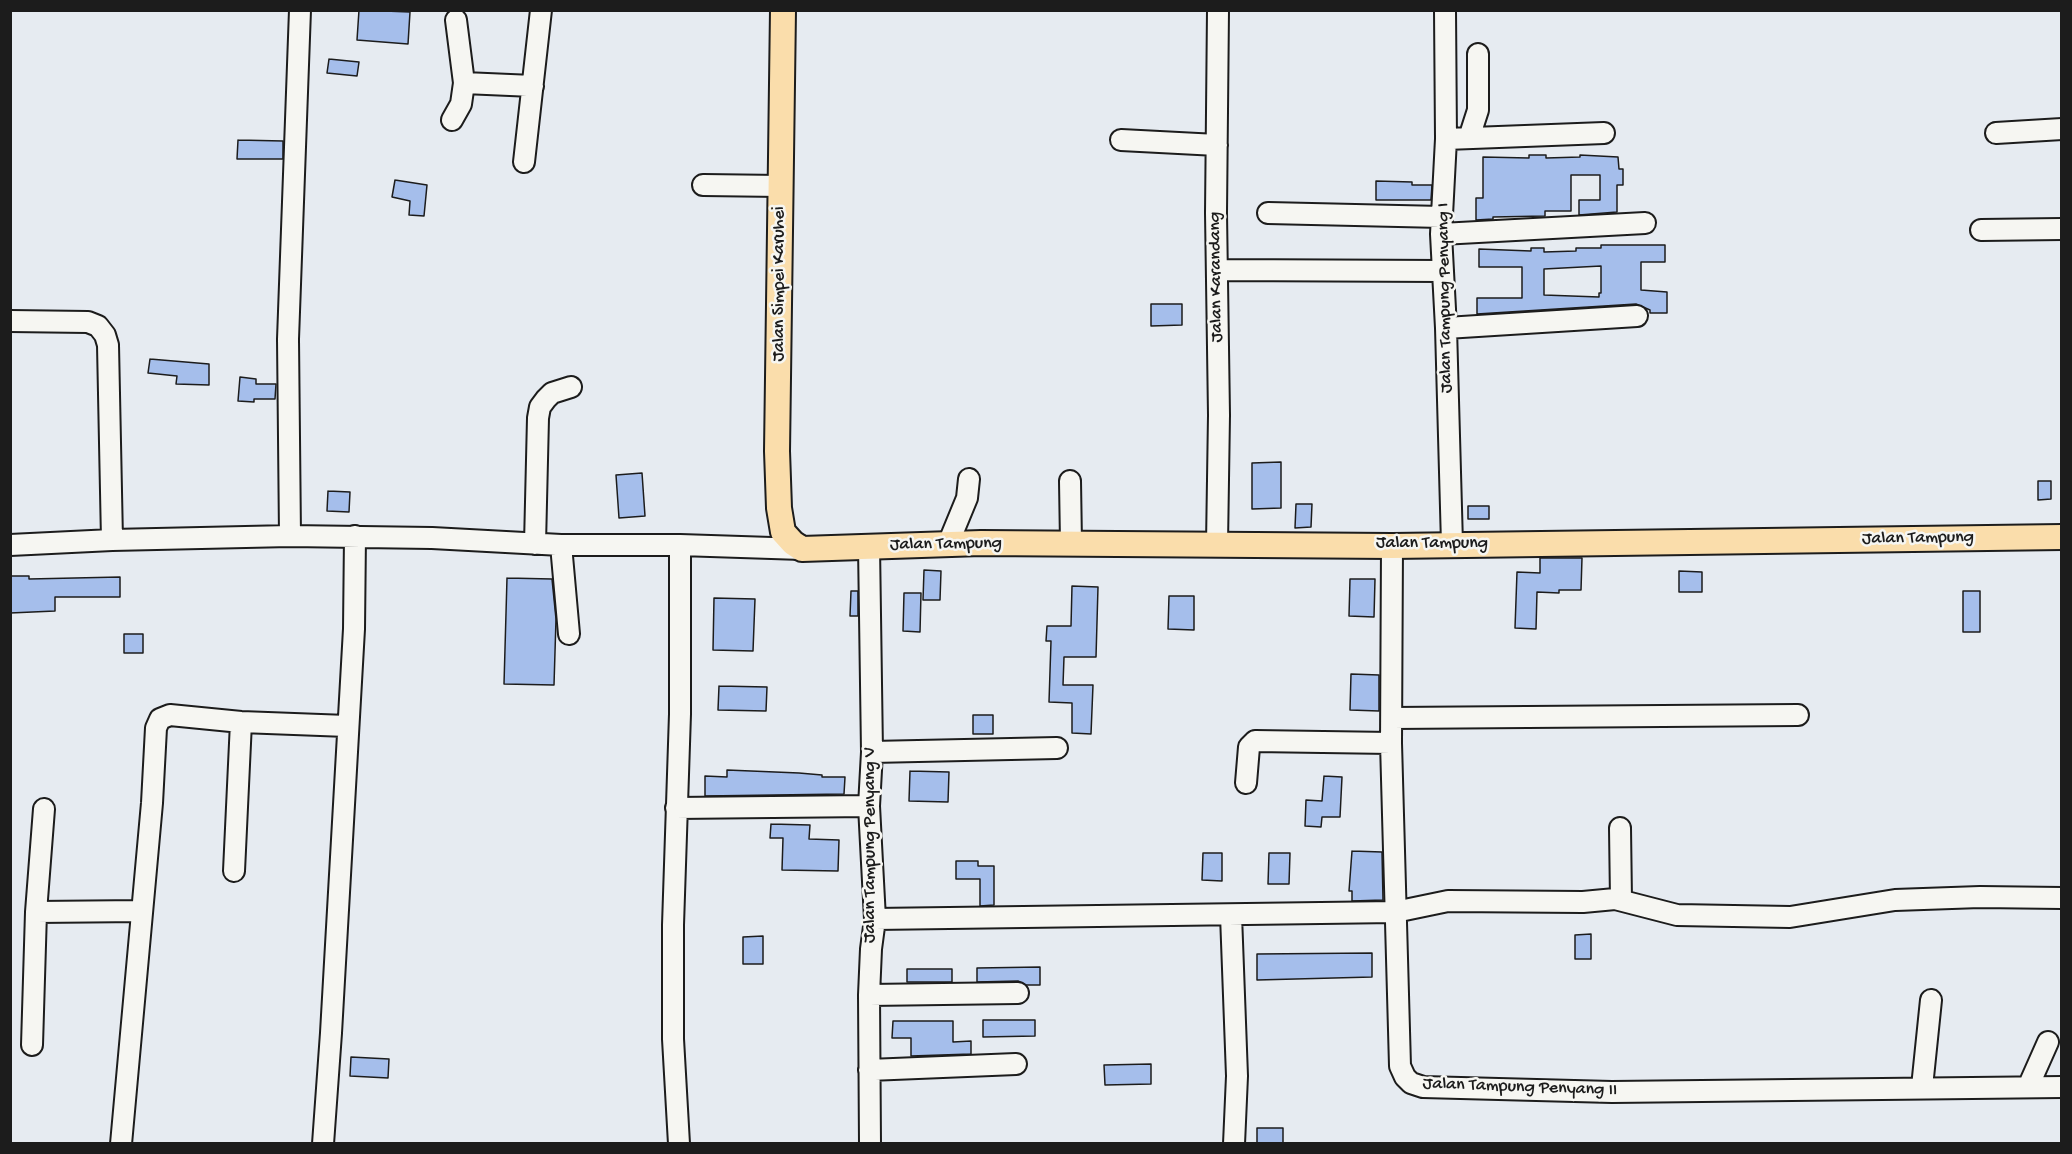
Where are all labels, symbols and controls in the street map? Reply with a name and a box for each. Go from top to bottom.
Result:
street label: Jalan Tampung Penyang I [1434,203,1458,393]
street label: Jalan Simpei Karuhei [769,206,791,362]
street label: Jalan Karandang [1205,212,1229,342]
street label: Jalan Tampung [1862,527,1974,551]
street label: Jalan Tampung [890,533,1002,557]
street label: Jalan Tampung [1376,533,1488,555]
street label: Jalan Tampung Penyang V [860,747,882,943]
street label: Jalan Tampung Penyang II [1422,1074,1618,1102]

